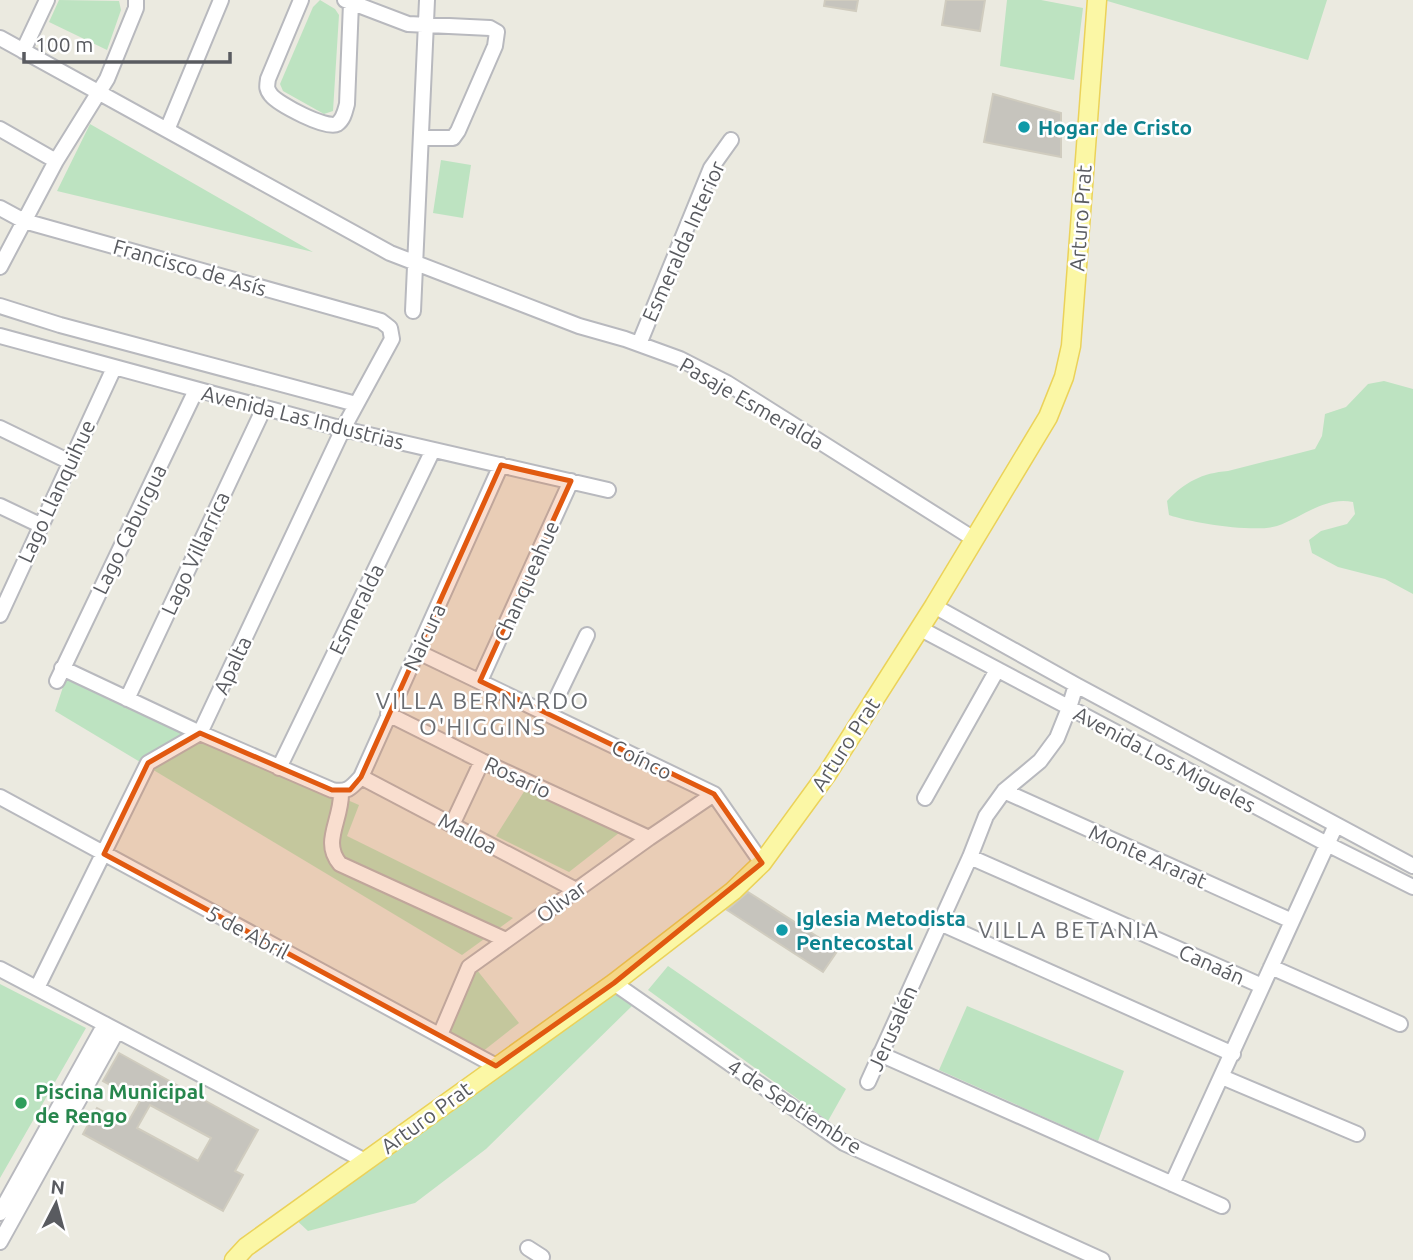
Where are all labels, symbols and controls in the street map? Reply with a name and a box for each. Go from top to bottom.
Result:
scale bar [24,21,231,65]
text: 100 m [35,32,93,56]
place label: Hogar de Cristo [1038,115,1192,139]
marker: Hogar de Cristo [1016,119,1032,135]
street label: Esmeralda Interior [637,157,729,325]
street label: Arturo Prat [1064,164,1096,272]
street label: Francisco de Asís [111,234,269,300]
street label: Pasaje Esmeralda [676,352,828,454]
street label: Avenida Las Industrias [199,380,407,454]
street label: Lago Llanquihue [12,416,100,566]
street label: Lago Caburgua [87,460,171,598]
street label: Lago Villarrica [156,488,234,618]
street label: Chanqueahue [489,517,563,645]
street label: Esmeralda [324,560,388,658]
street label: Naicura [398,600,450,674]
street label: Apalta [208,632,256,698]
district label: VILLA BERNARDO O'HIGGINS [376,688,590,739]
street label: Arturo Prat [806,693,884,795]
street label: Avenida Los Migueles [1070,701,1260,817]
street label: Coínco [608,734,676,784]
street label: Rosario [481,751,555,803]
street label: Malloa [434,808,502,858]
street label: Monte Ararat [1085,819,1211,893]
street label: Olivar [531,875,591,927]
street label: 5 de Abril [203,900,293,964]
place label: Iglesia Metodista Pentecostal [796,906,966,954]
district label: VILLA BETANIA [978,917,1160,942]
marker: Iglesia Metodista Pentecostal [774,922,790,938]
street label: Canaán [1175,939,1249,989]
street label: Jerusalén [863,982,921,1074]
street label: 4 de Septiembre [723,1054,867,1158]
street label: Arturo Prat [376,1076,476,1158]
place label: Piscina Municipal de Rengo [35,1079,204,1127]
marker: Piscina Municipal de Rengo [13,1095,29,1111]
north arrow [21,1169,91,1239]
text: N [50,1175,66,1199]

